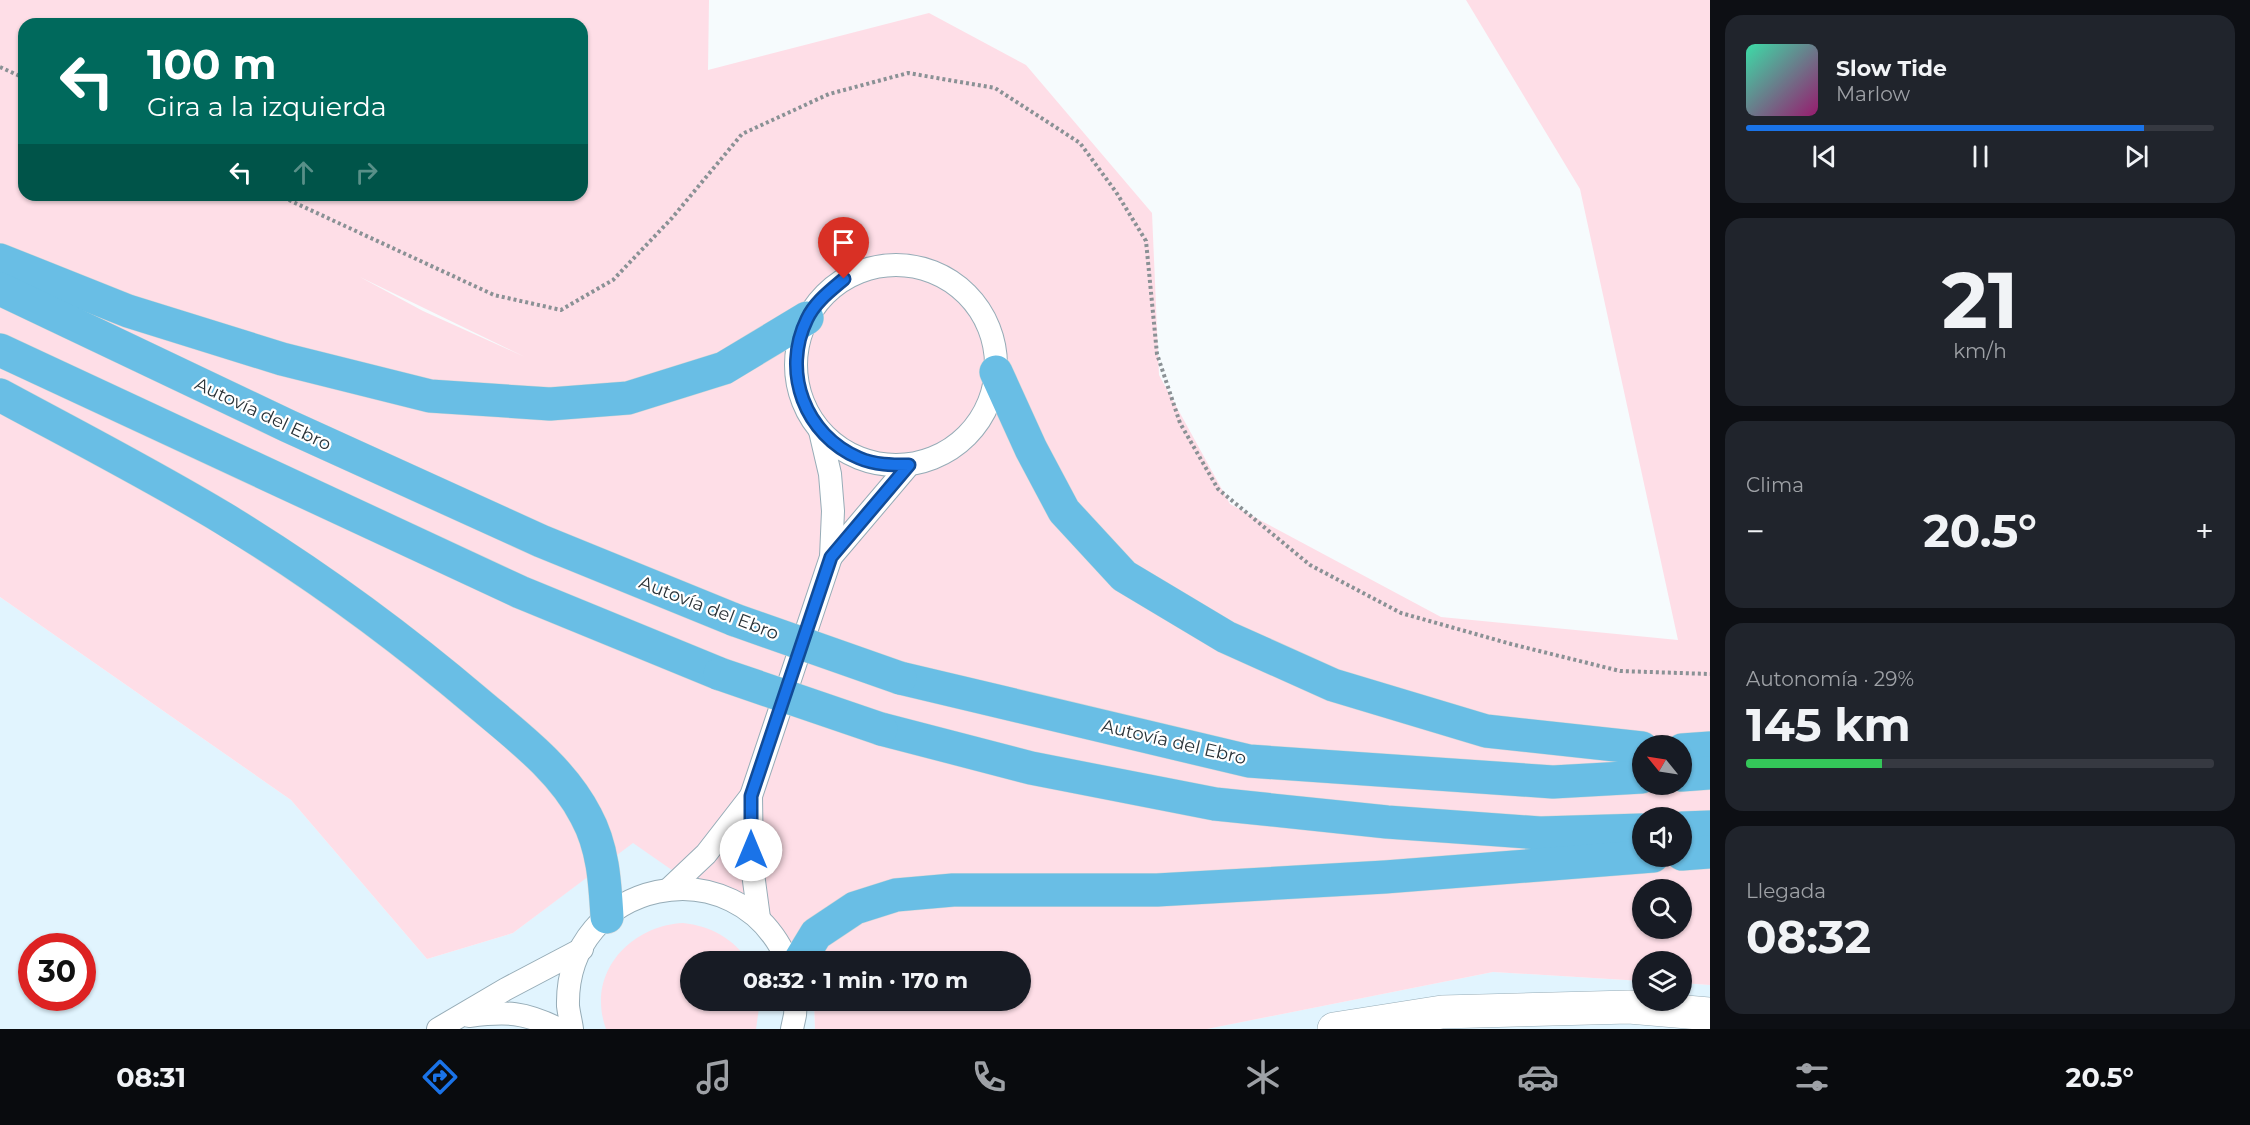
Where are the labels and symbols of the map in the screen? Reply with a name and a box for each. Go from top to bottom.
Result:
pin [818,217,869,279]
street label: Autovía del Ebro [191,373,335,455]
street label: Autovía del Ebro [636,571,782,645]
street label: Autovía del Ebro [1099,715,1249,769]
north arrow [1632,735,1692,795]
position arrow [719,818,783,882]
speed limit sign: 30 [18,933,96,1011]

